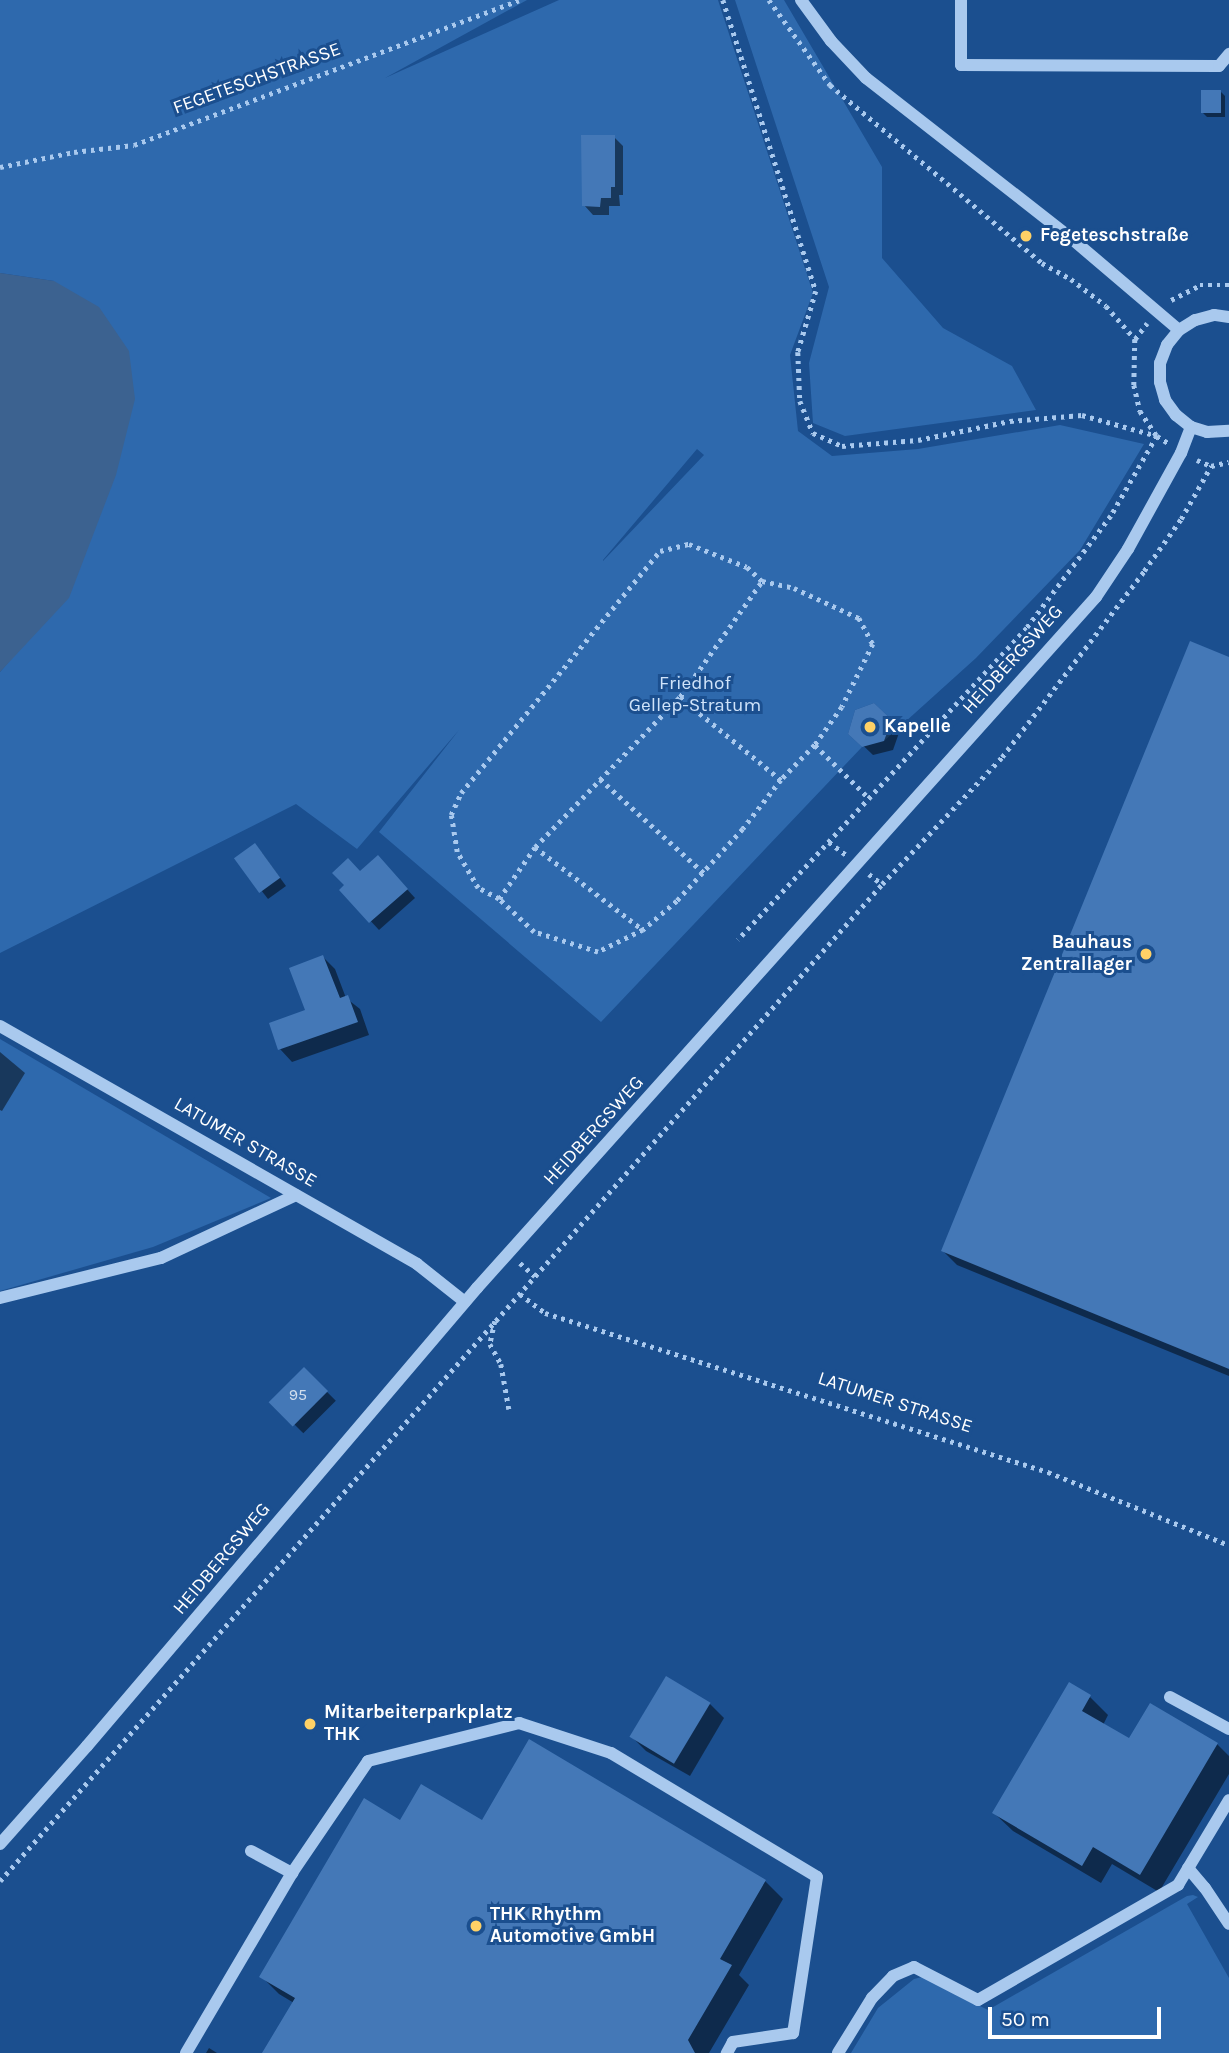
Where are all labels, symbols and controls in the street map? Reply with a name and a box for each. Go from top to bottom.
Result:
street label: FEGETESCHSTRASSE [170,38,344,120]
place label: Fegeteschstraße [1040,225,1189,247]
marker: Fegeteschstraße [1018,228,1034,244]
street label: HEIDBERGSWEG [958,601,1068,719]
park label: Friedhof Gellep-Stratum [629,673,761,717]
place label: Kapelle [884,716,951,738]
marker: Kapelle [862,719,878,735]
place label: Bauhaus Zentrallager [1021,932,1132,976]
marker: Bauhaus Zentrallager [1138,946,1154,962]
street label: HEIDBERGSWEG [539,1072,649,1190]
street label: LATUMER STRASSE [170,1093,320,1193]
street label: LATUMER STRASSE [815,1367,975,1439]
house number: 95 [289,1385,307,1405]
street label: HEIDBERGSWEG [169,1498,275,1620]
place label: Mitarbeiterparkplatz THK [324,1702,513,1746]
marker: Mitarbeiterparkplatz THK [302,1716,318,1732]
place label: THK Rhythm Automotive GmbH [490,1904,655,1948]
marker: THK Rhythm Automotive GmbH [468,1918,484,1934]
scale bar [991,1994,1164,2038]
text: 50 m [1001,2007,1050,2031]

